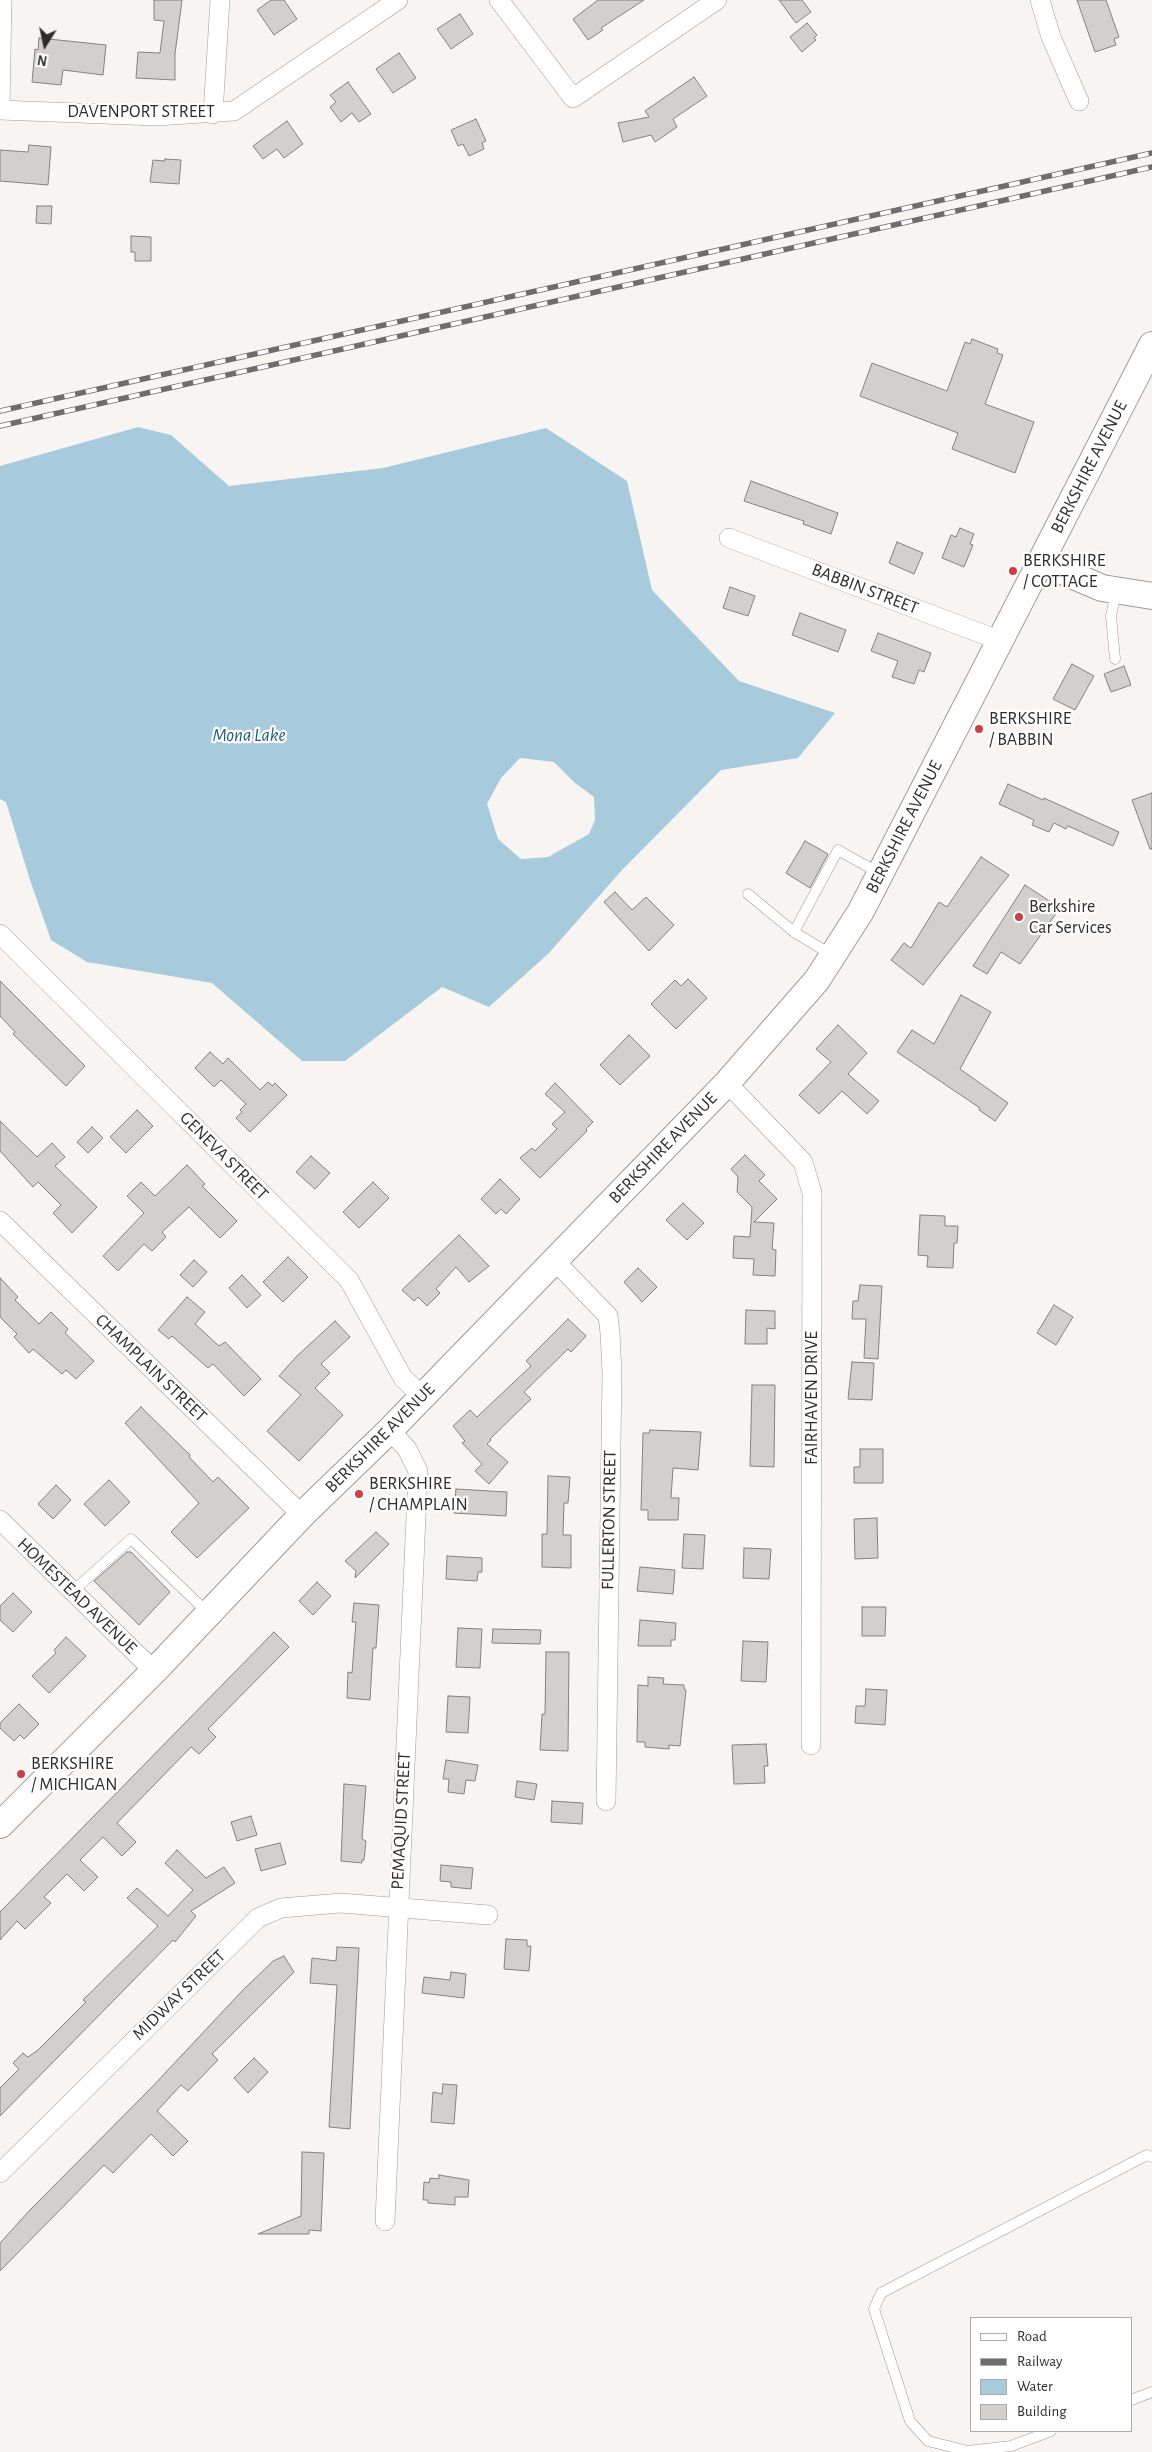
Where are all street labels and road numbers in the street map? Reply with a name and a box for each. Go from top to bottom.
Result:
street label: DAVENPORT STREET [67,101,215,123]
street label: BERKSHIRE AVENUE [1046,397,1132,537]
street label: BABBIN STREET [809,559,921,619]
street label: BERKSHIRE AVENUE [861,757,947,897]
street label: BERKSHIRE AVENUE [604,1088,722,1208]
street label: GENEVA STREET [175,1107,273,1205]
street label: CHAMPLAIN STREET [91,1309,211,1427]
street label: FAIRHAVEN DRIVE [801,1331,823,1465]
street label: BERKSHIRE AVENUE [321,1379,439,1497]
street label: FULLERTON STREET [597,1450,621,1590]
street label: HOMESTEAD AVENUE [13,1533,141,1659]
street label: PEMAQUID STREET [387,1752,415,1890]
street label: MIDWAY STREET [128,1945,230,2045]

